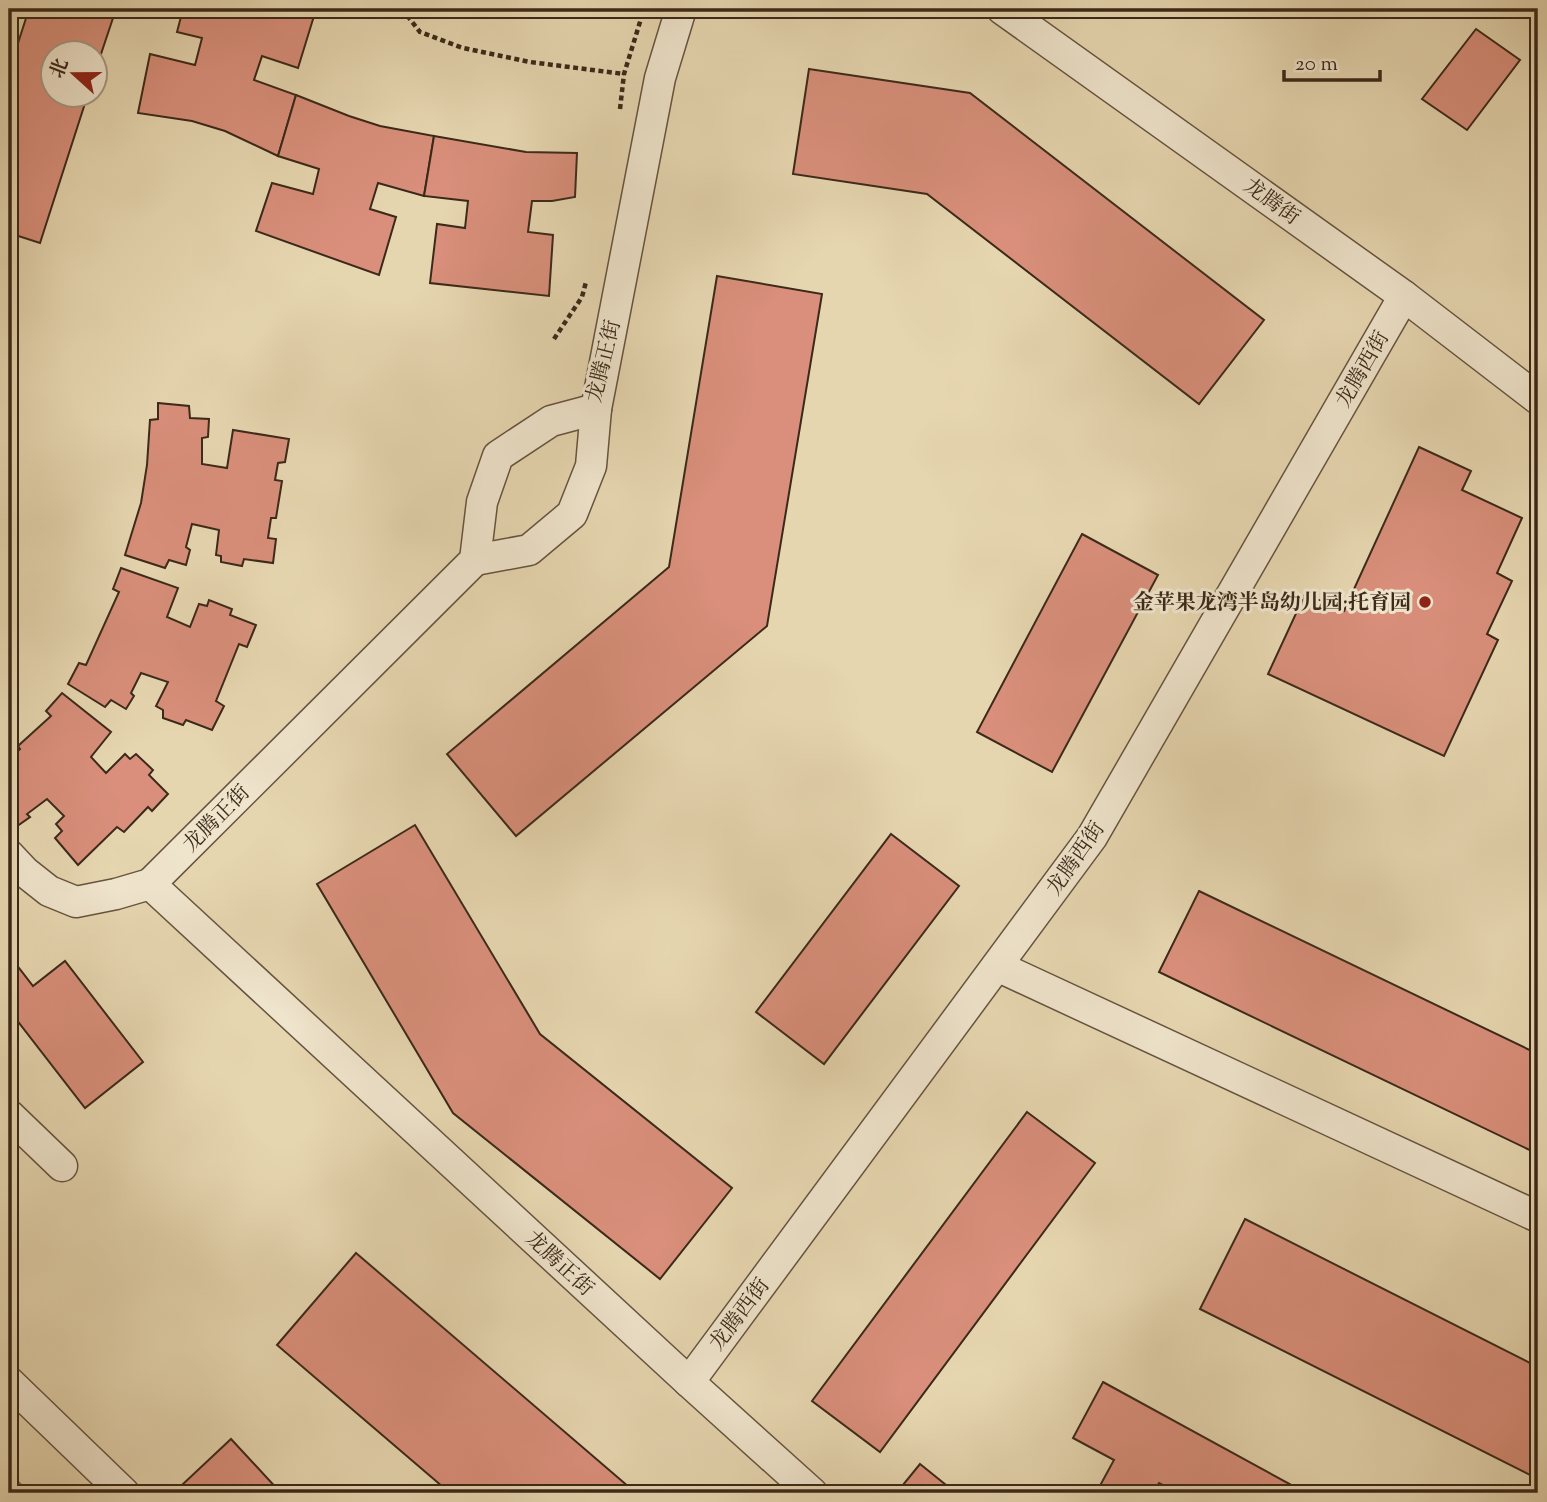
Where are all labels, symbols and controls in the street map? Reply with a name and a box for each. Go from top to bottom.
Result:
north arrow [38,38,108,108]
scale bar [1284,38,1381,82]
text: 20 m [1295,50,1338,80]
text: 北 [44,55,76,83]
street label: 龙腾街 [1237,172,1305,233]
street label: 龙腾正街 [580,317,630,406]
street label: 龙腾西街 [1330,326,1398,414]
place label: 金苹果龙湾半岛幼儿园·托育园 [1133,589,1411,619]
marker: 金苹果龙湾半岛幼儿园·托育园 [1417,594,1433,610]
street label: 龙腾正街 [177,779,258,860]
street label: 龙腾西街 [1040,816,1113,902]
street label: 龙腾正街 [518,1225,600,1304]
street label: 龙腾西街 [703,1273,778,1358]

